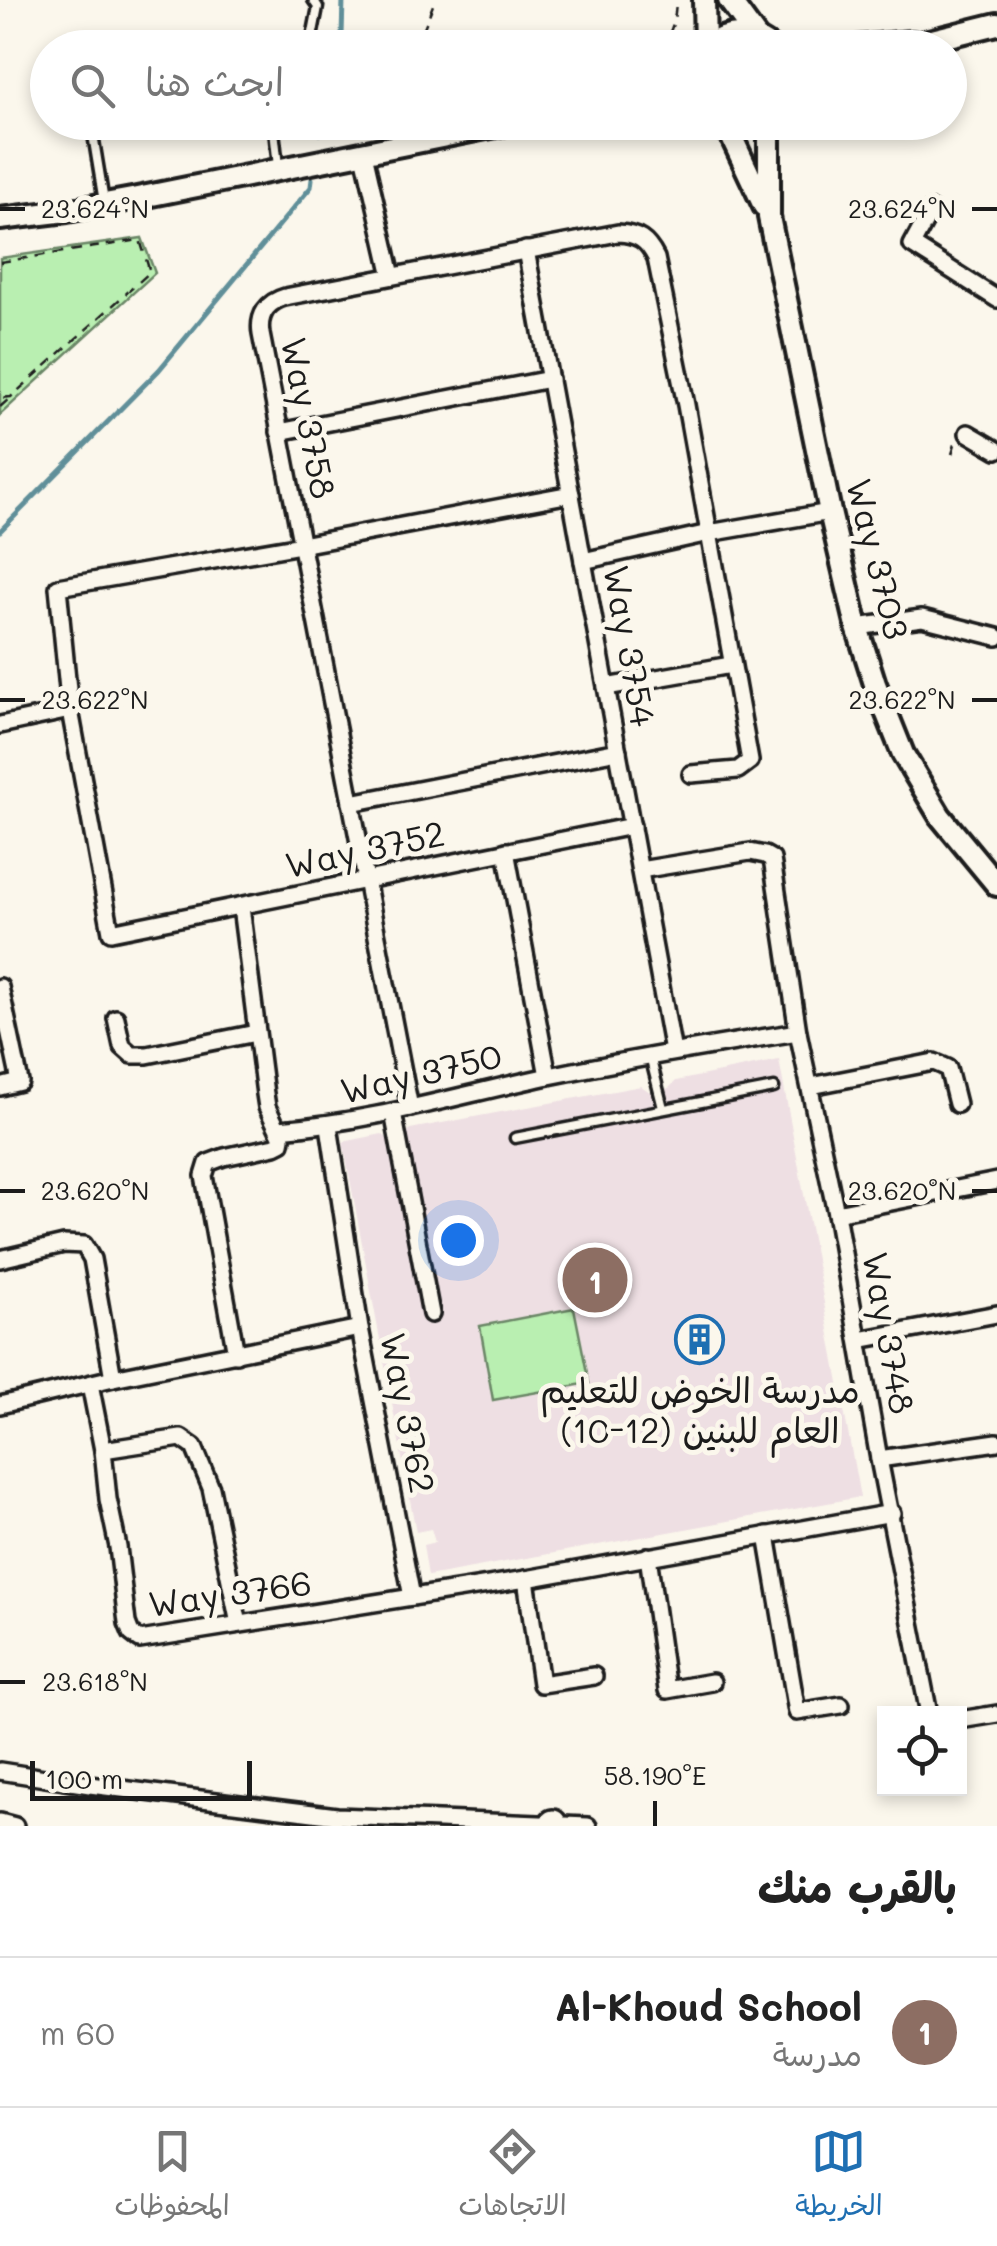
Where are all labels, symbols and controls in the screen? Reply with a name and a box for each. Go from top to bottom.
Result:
search box [30,30,967,140]
text: ابحث هنا [145,56,284,106]
icon: search [65,58,120,113]
text: 23.624°N [41,192,149,224]
text: 23.624°N [848,192,956,224]
street label: Way 3758 [272,333,348,502]
street label: Way 3703 [837,473,921,644]
street label: Way 3754 [594,561,668,730]
text: 23.622°N [41,683,149,715]
text: 23.622°N [848,683,956,715]
street label: Way 3752 [281,809,449,887]
street label: Way 3750 [335,1031,506,1113]
text: 23.620°N [41,1174,149,1206]
text: 23.620°N [848,1174,956,1206]
your location [433,1215,484,1266]
pin: 1 [562,1242,628,1318]
street label: Way 3748 [853,1248,927,1417]
building icon: مدرسة الخوض للتعليم العام للبنين (12-10) [674,1313,726,1365]
street label: Way 3762 [371,1328,447,1497]
place label: مدرسة الخوض للتعليم العام للبنين (12-10) [540,1366,860,1458]
street label: Way 3766 [145,1558,314,1626]
text: 23.618°N [42,1665,148,1697]
map controls [877,1706,967,1796]
button: locate [877,1706,967,1796]
scale bar [30,1756,252,1800]
text: 58.190°E [604,1759,706,1791]
text: 100 m [45,1760,123,1796]
text: بالقرب منك [758,1859,957,1914]
text: Al-Khoud School [555,1981,862,2031]
text: 60 m [40,2011,115,2053]
text: 1 [917,2011,932,2053]
text: مدرسة [773,2032,862,2074]
tab: المحفوظات [114,2124,230,2230]
tab: الاتجاهات [458,2124,567,2230]
tab: الخريطة [795,2124,883,2230]

